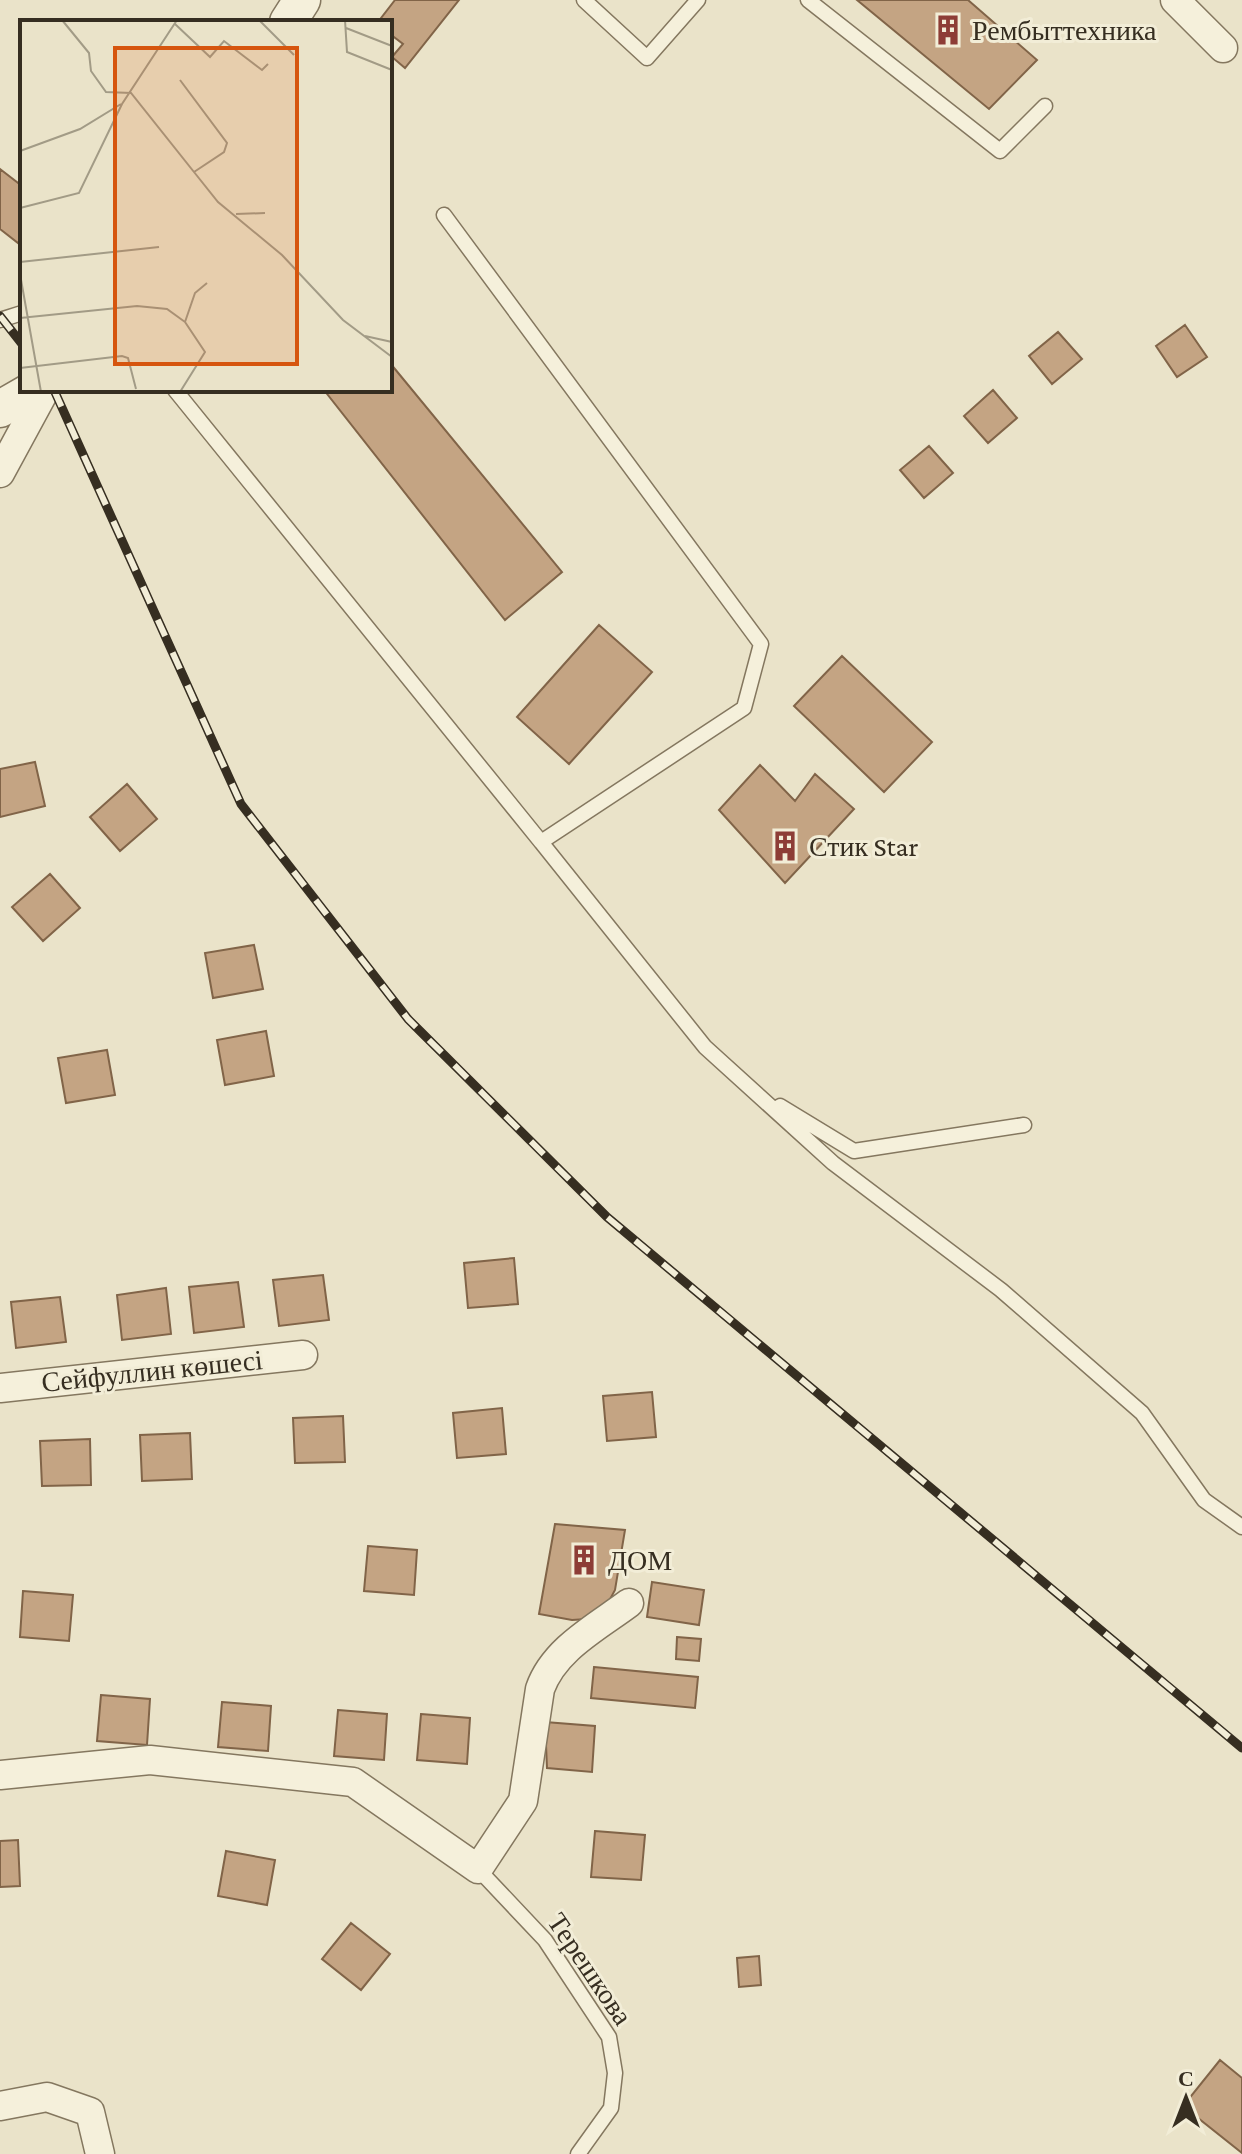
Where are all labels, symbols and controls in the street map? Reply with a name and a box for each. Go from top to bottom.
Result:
building icon: Рембыттехника [931,13,965,47]
place label: Рембыттехника [972,15,1157,46]
inset map [20,20,392,392]
building icon: Стик Star [768,829,802,863]
place label: Стик Star [809,831,919,862]
street label: Сейфуллин көшесі [40,1344,264,1398]
building icon: ДОМ [567,1543,601,1577]
place label: ДОМ [608,1545,672,1576]
street label: Терешкова [541,1907,639,2031]
north arrow [1146,2058,1226,2138]
text: С [1178,2066,1194,2091]

